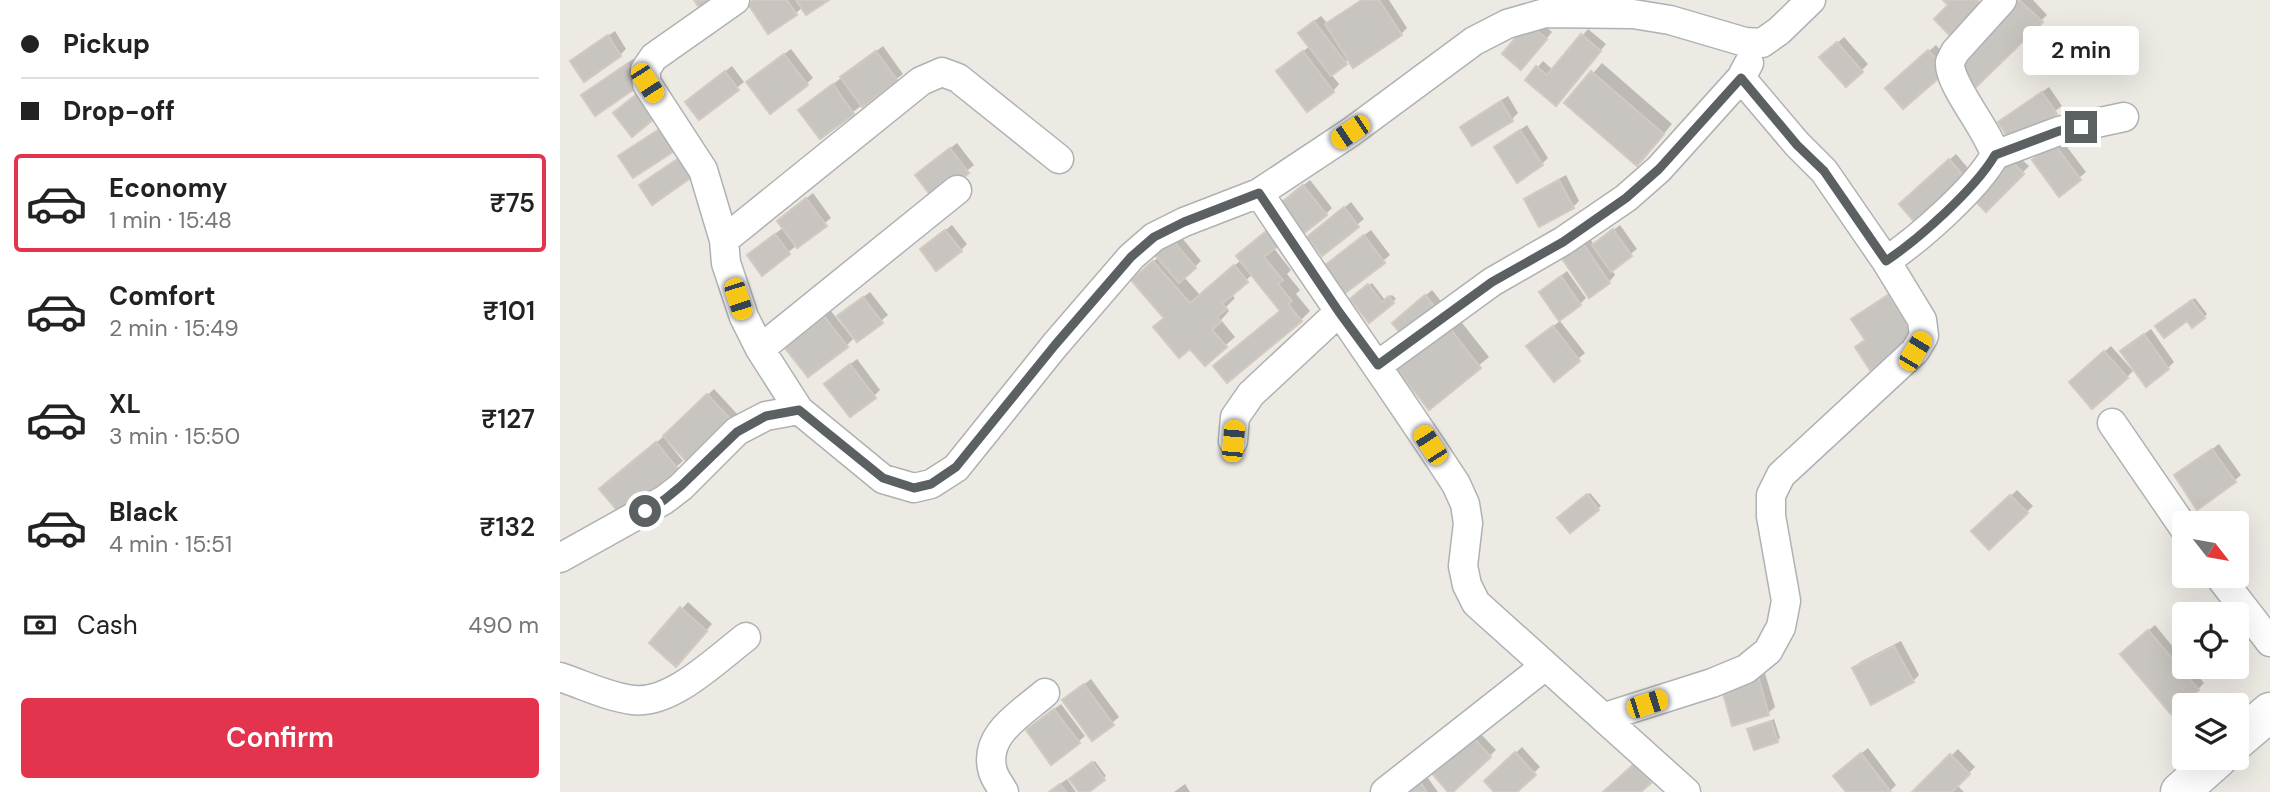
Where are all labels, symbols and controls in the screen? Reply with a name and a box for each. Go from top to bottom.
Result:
callout: 2 min [2023,25,2139,74]
text: Pickup [63,27,150,61]
text: 2 min [2051,35,2111,65]
car [627,60,668,106]
text: Drop-off [63,94,175,128]
route end [2065,111,2097,143]
car [1327,112,1374,152]
text: Economy [109,171,227,205]
icon: car [25,172,88,235]
text: ₹75 [489,186,535,220]
text: 1 min · 15:48 [109,205,232,235]
car [722,276,755,322]
text: Comfort [109,279,215,313]
icon: car [25,280,88,343]
text: ₹101 [483,294,535,328]
text: 2 min · 15:49 [109,313,239,343]
car [1896,328,1935,374]
text: XL [109,387,141,421]
icon: car [25,388,88,451]
text: ₹127 [481,402,535,436]
car [1221,419,1246,463]
text: 3 min · 15:50 [109,421,240,451]
car [1410,422,1451,468]
text: Black [109,495,179,529]
route start [629,495,661,527]
icon: car [25,496,88,559]
text: ₹132 [479,510,535,544]
north arrow [2172,511,2249,588]
map controls [2172,511,2249,770]
text: 4 min · 15:51 [109,529,232,559]
button: locate [2172,602,2249,679]
icon: cash [21,606,59,644]
text: Cash [77,608,138,642]
text: 490 m [468,610,539,640]
car [1624,688,1671,720]
button: layers [2172,693,2249,770]
button: Confirm [21,698,539,778]

